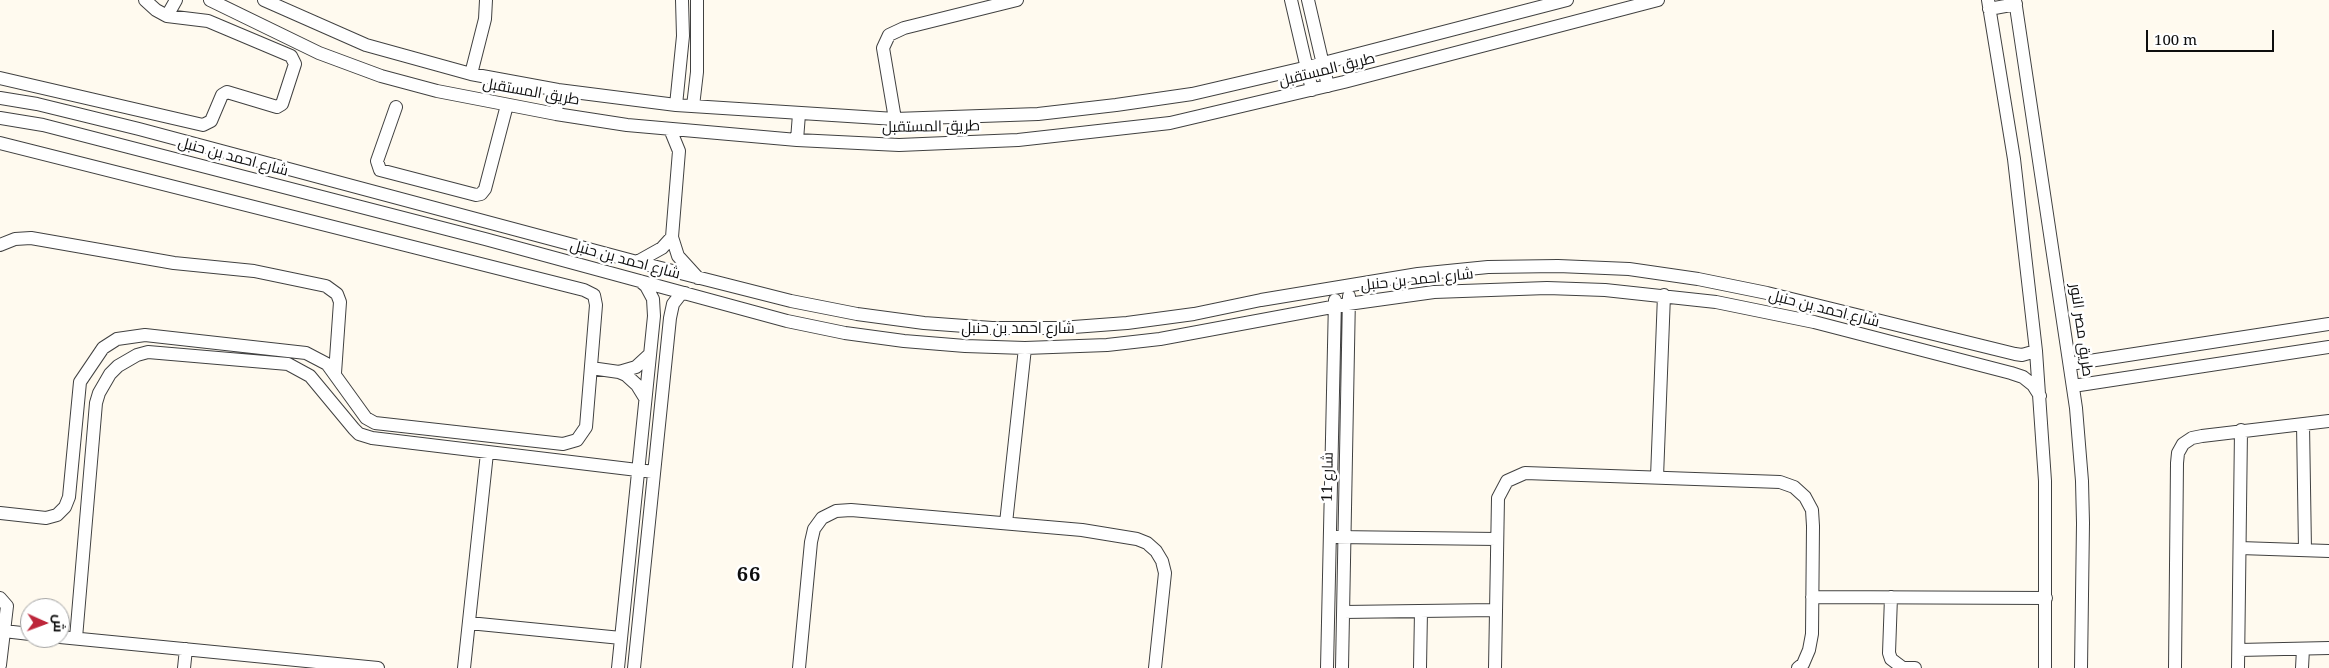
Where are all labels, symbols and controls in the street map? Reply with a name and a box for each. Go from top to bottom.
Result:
scale bar [2149,20,2276,52]
text: 100 m [2154,29,2197,49]
street label: طريق المستقبل [1277,49,1377,91]
street label: طريق المستقبل [481,75,581,109]
street label: طريق المستقبل [882,117,980,137]
street label: شارع احمد بن حنبل [176,134,290,180]
street label: شارع احمد بن حنبل [568,237,682,283]
street label: شارع احمد بن حنبل [1360,265,1474,295]
street label: طريق مصر النور [2066,282,2096,378]
street label: شارع احمد بن حنبل [1767,287,1881,331]
street label: شارع احمد بن حنبل [961,320,1075,338]
street label: شارع 11 [1319,452,1337,502]
district label: 66 [736,563,762,587]
north arrow [20,598,70,648]
text: ش [50,614,69,633]

